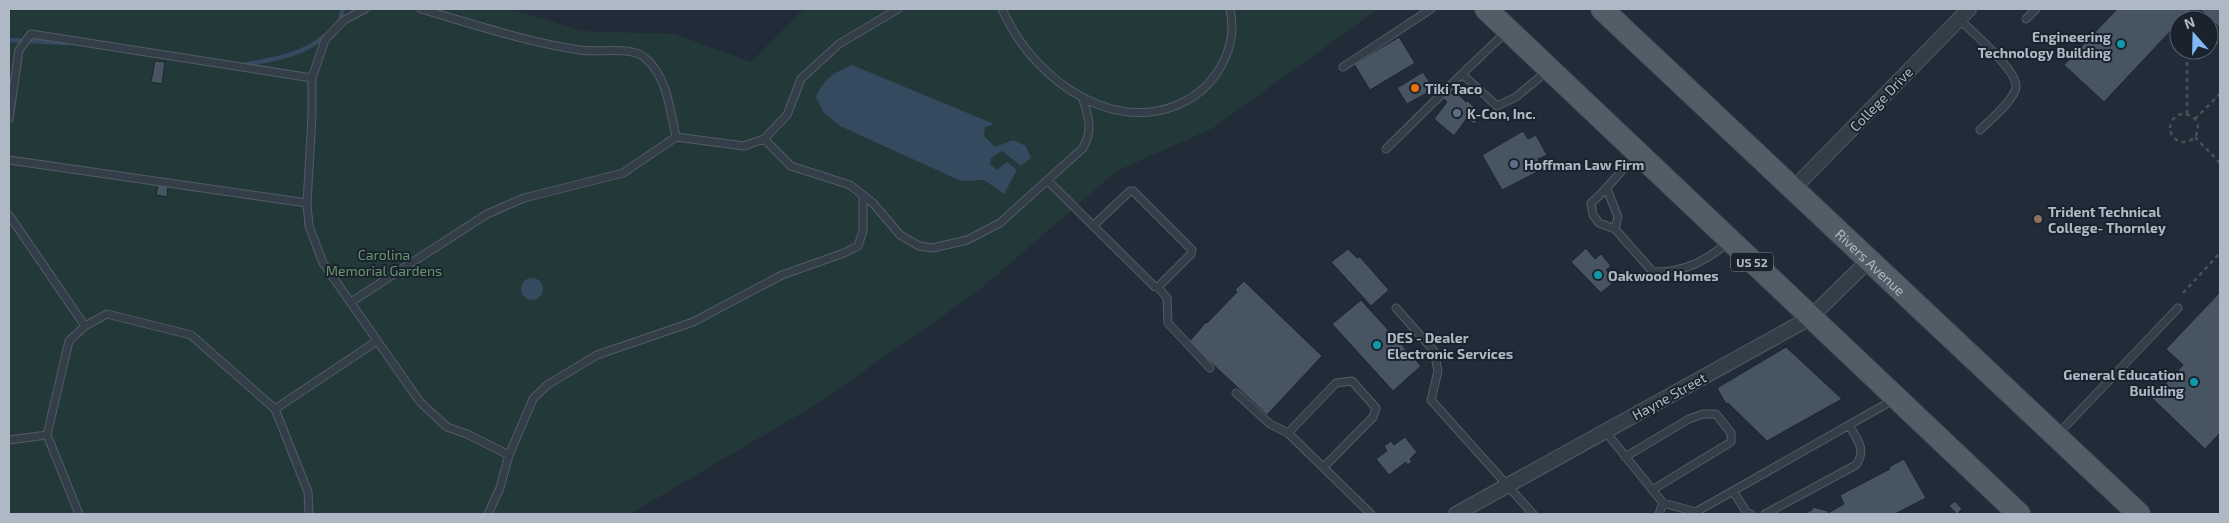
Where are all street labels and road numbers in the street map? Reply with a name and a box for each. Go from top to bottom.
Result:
street label: College Drive [1846,63,1916,135]
street label: Rivers Avenue [1832,225,1909,299]
road number: US 52 [1731,252,1773,272]
street label: Hayne Street [1629,369,1709,423]

